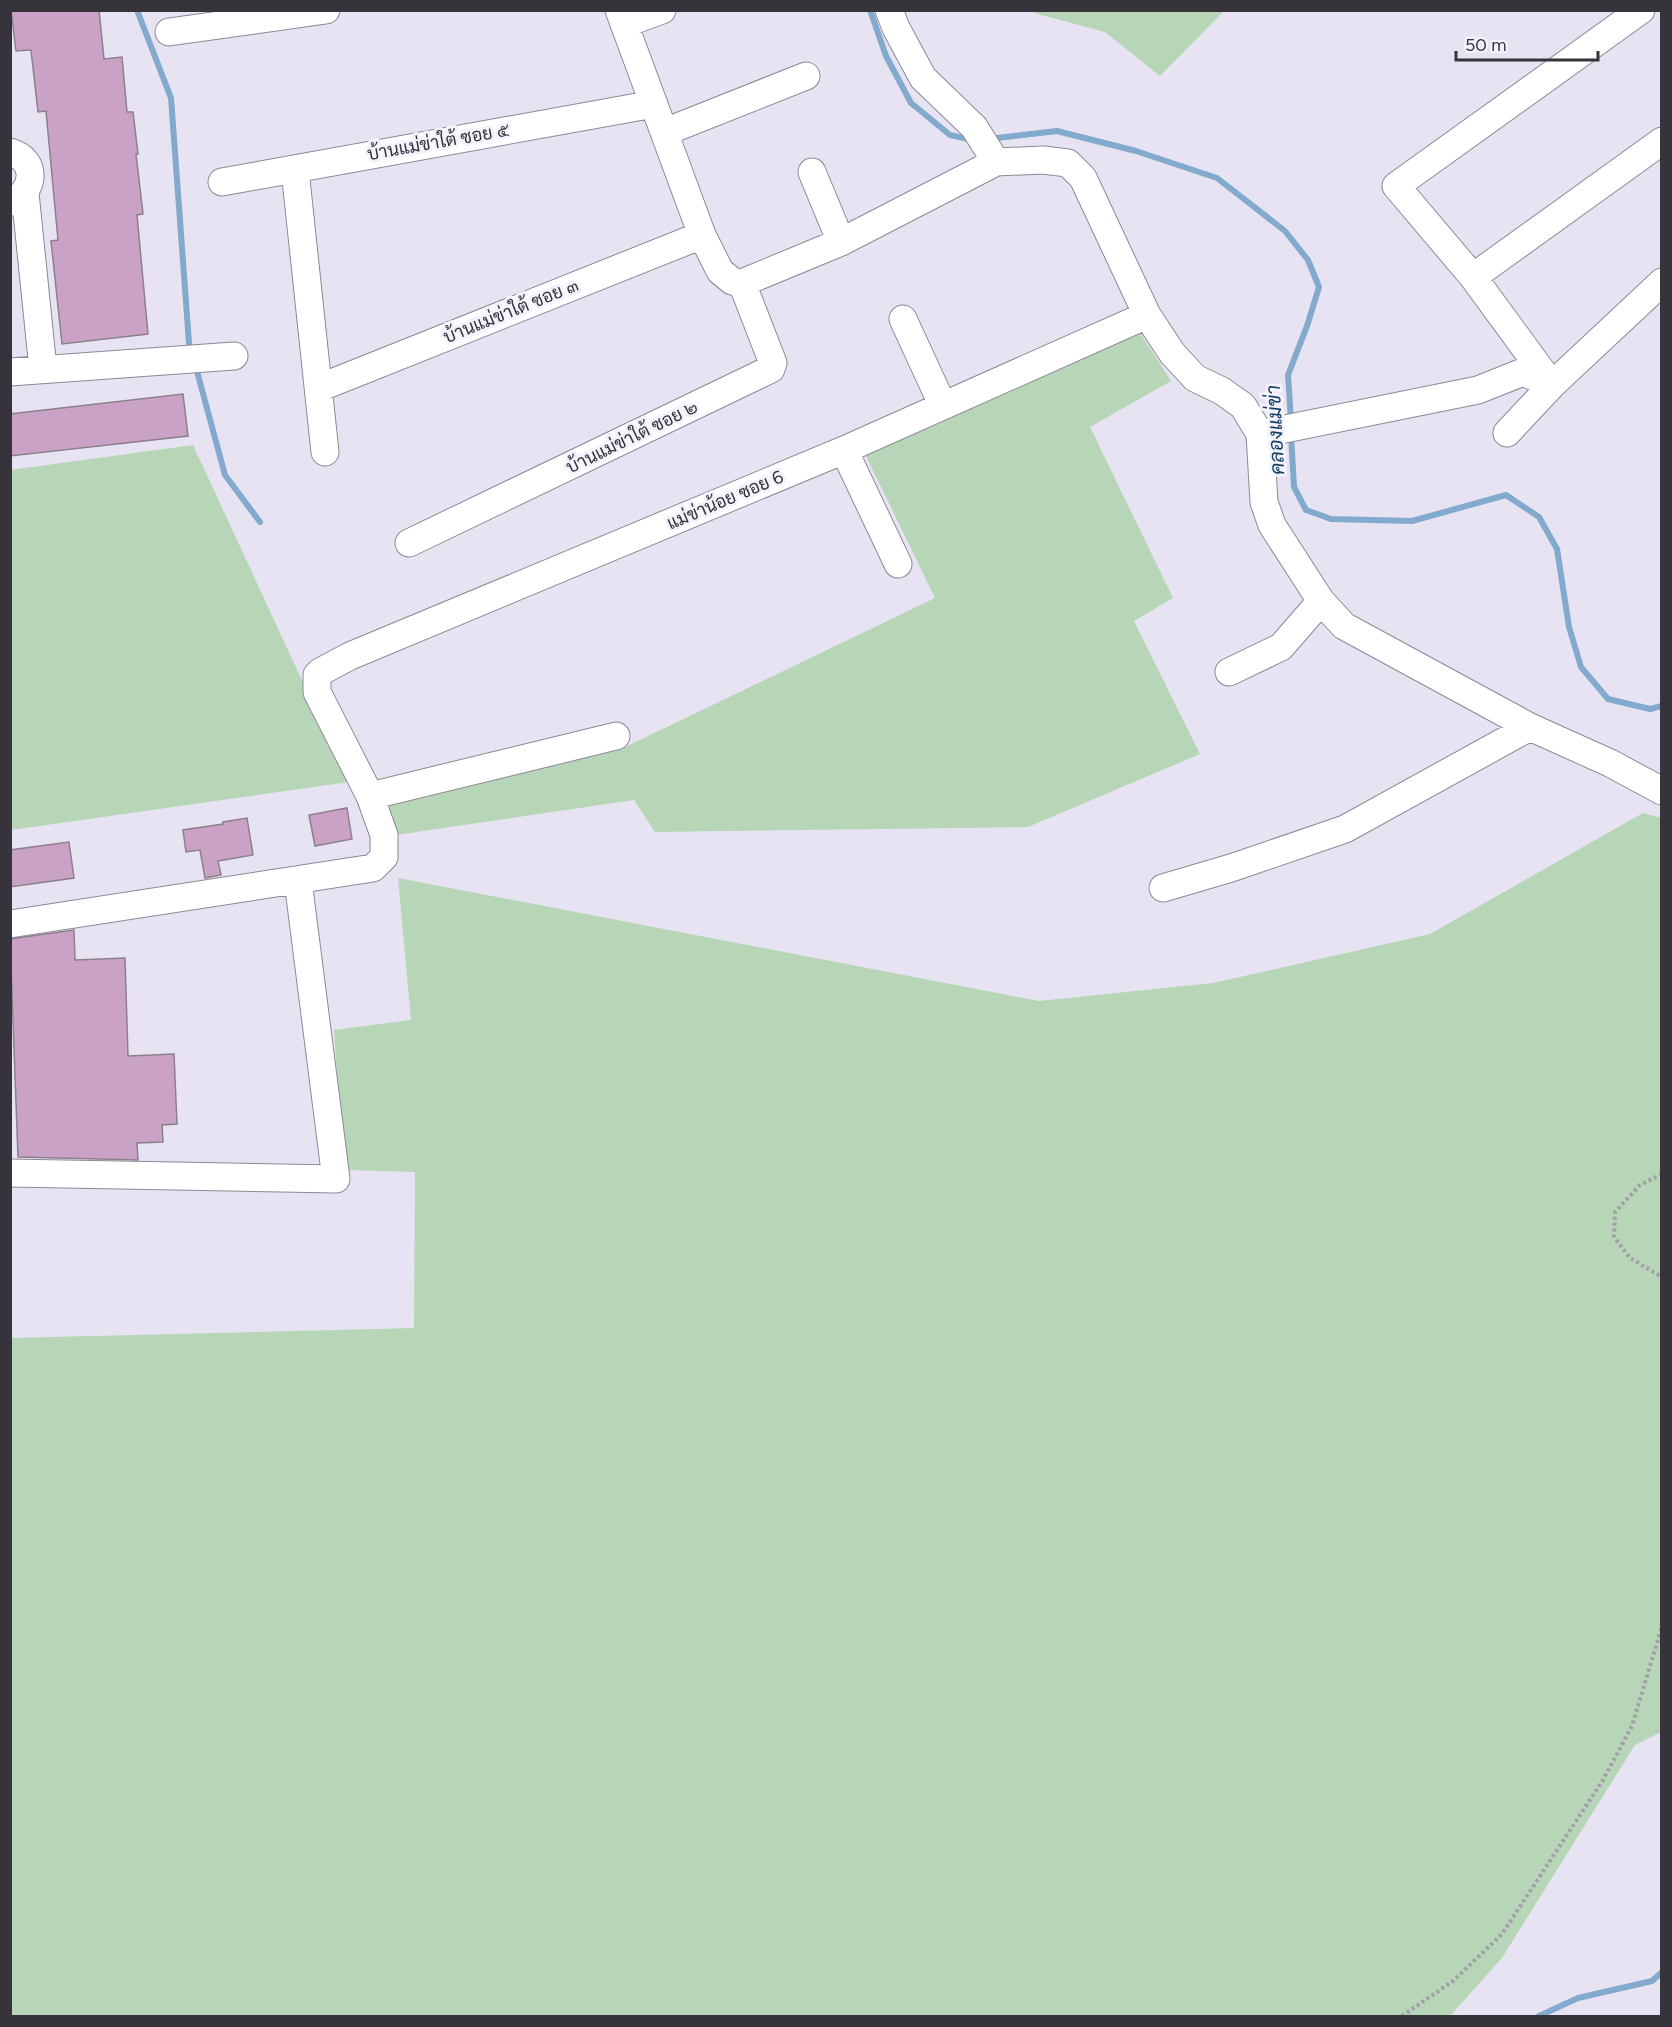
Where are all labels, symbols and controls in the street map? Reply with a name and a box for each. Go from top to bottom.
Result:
scale bar [1456,24,1598,62]
text: 50 m [1465,34,1507,56]
street label: บ้านแม่ข่าใต้ ซอย ๕ [365,117,511,165]
street label: บ้านแม่ข่าใต้ ซอย ๓ [439,272,582,348]
water label: คลองแม่ข่า [1261,384,1289,476]
street label: บ้านแม่ข่าใต้ ซอย ๒ [562,394,701,478]
street label: แม่ข่าน้อย ซอย 6 [663,465,786,534]

